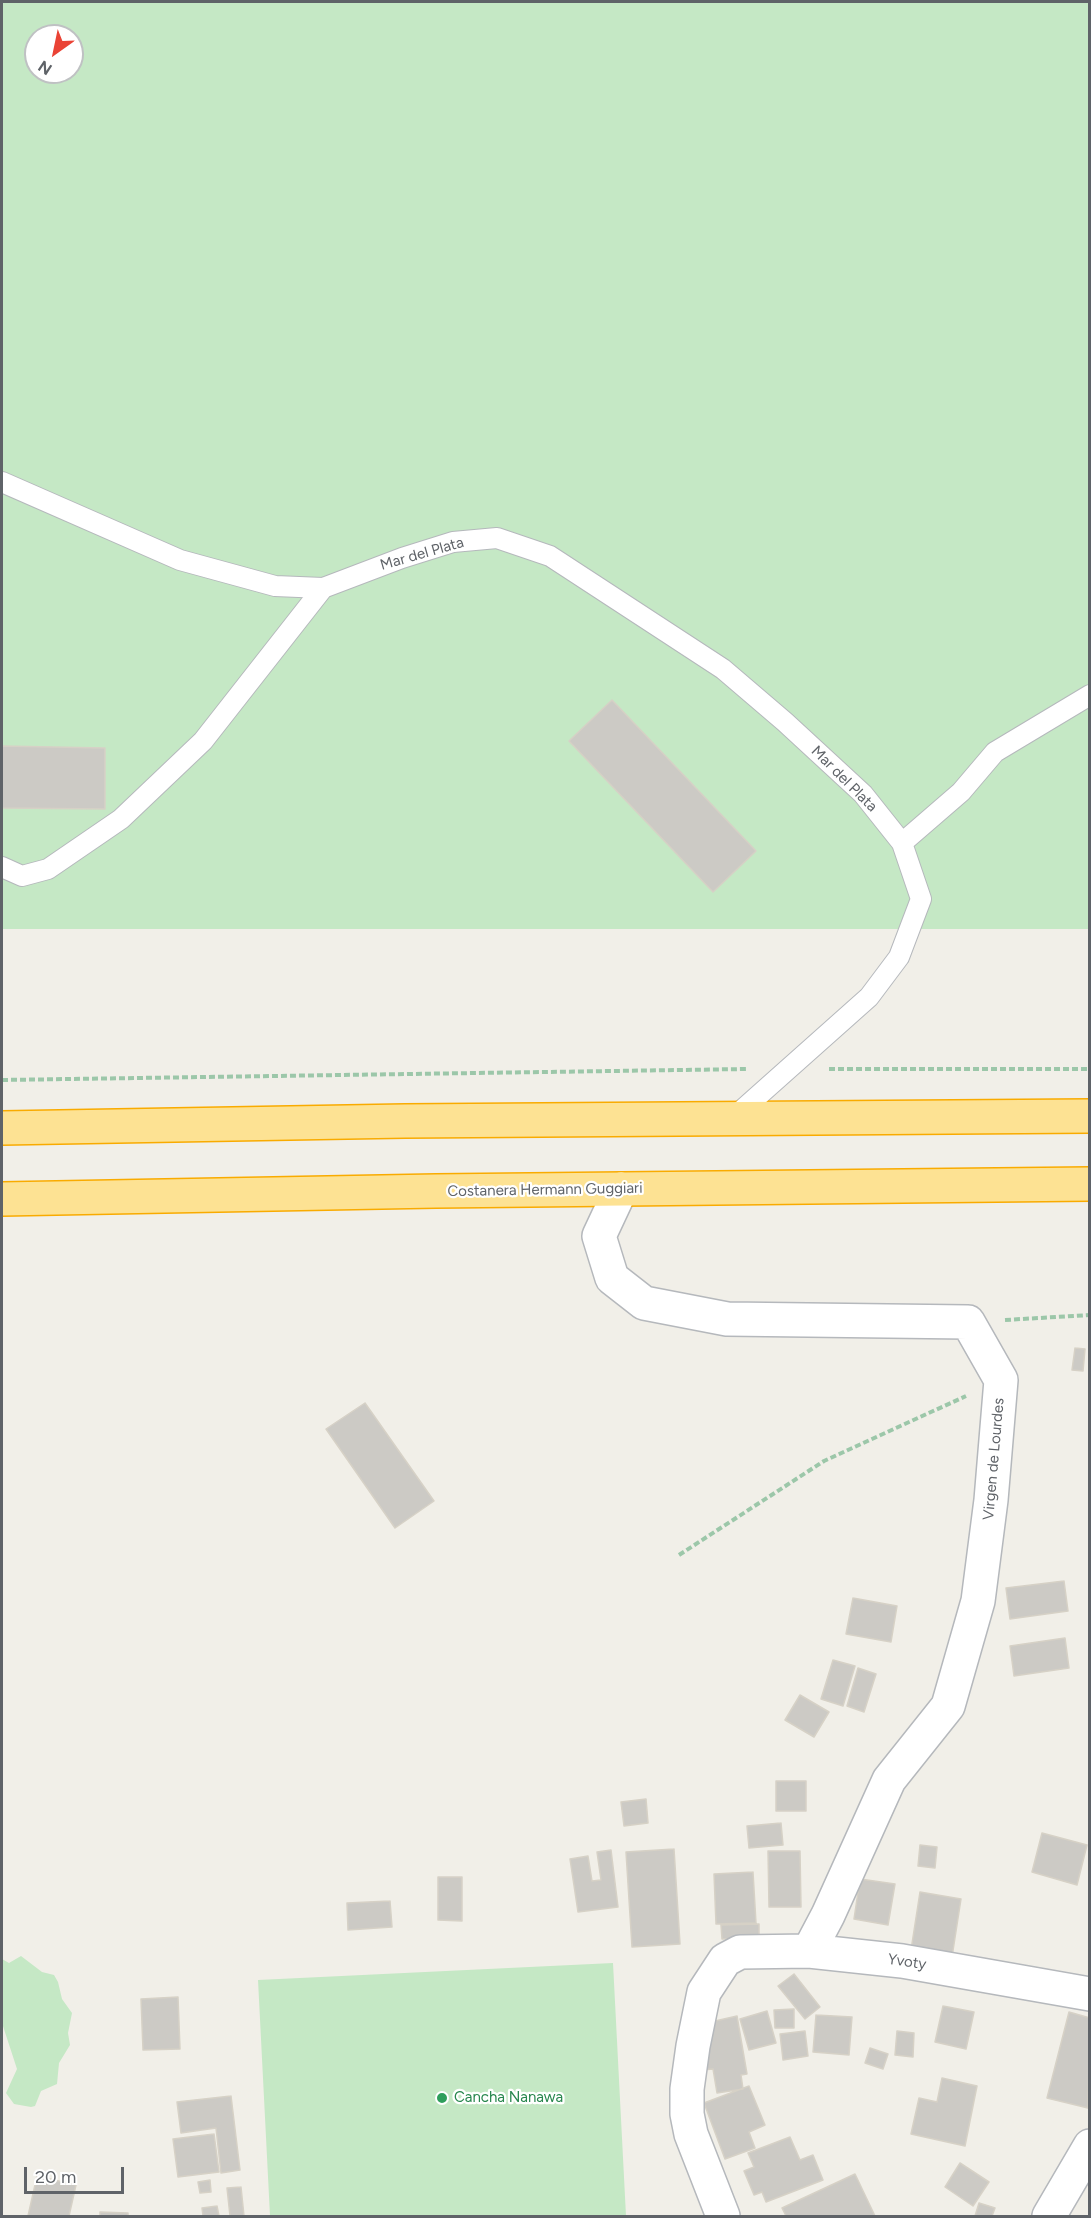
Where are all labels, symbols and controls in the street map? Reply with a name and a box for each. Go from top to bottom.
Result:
north arrow [24,24,84,84]
text: N [35,57,55,79]
street label: Mar del Plata [378,533,466,575]
street label: Mar del Plata [807,742,881,816]
street label: Costanera Hermann Guggiari [447,1179,643,1201]
street label: Virgen de Lourdes [980,1397,1008,1521]
street label: Yvoty [887,1950,927,1974]
place label: Cancha Nanawa [454,2089,563,2107]
marker: Cancha Nanawa [435,2091,449,2105]
scale bar [27,2155,128,2193]
text: 20 m [35,2166,76,2188]

